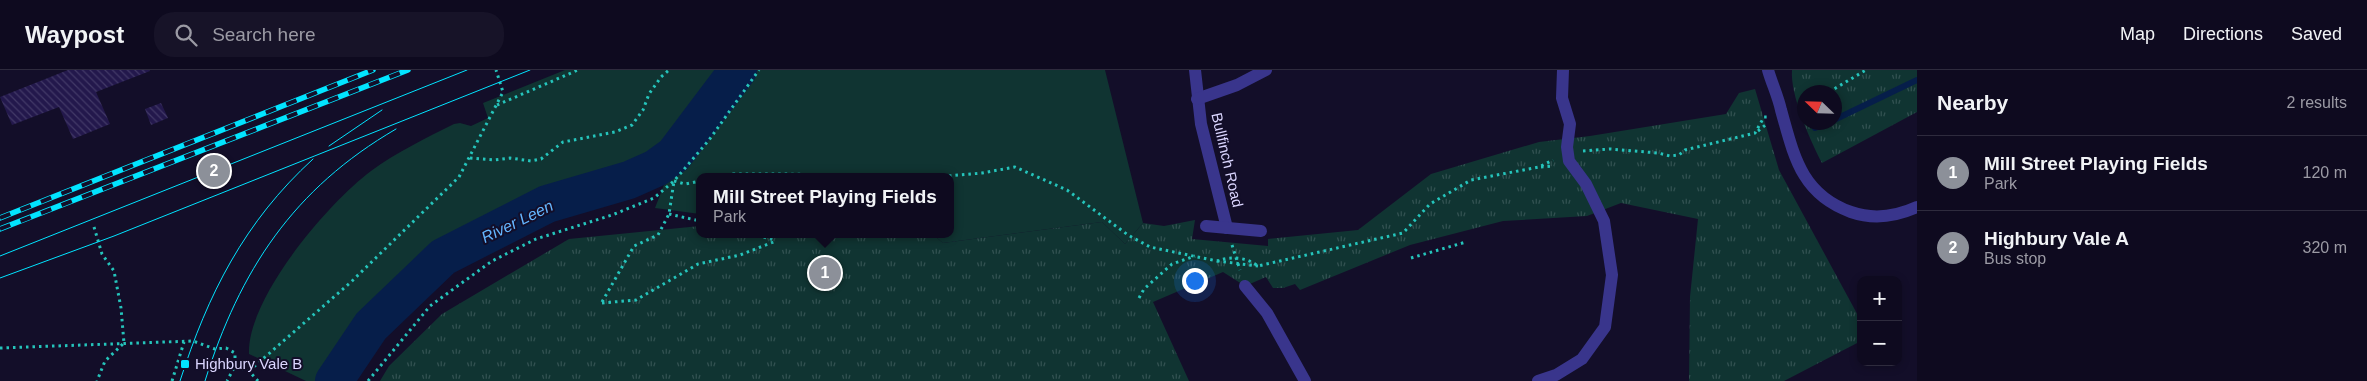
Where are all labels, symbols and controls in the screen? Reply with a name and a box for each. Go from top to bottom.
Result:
search box [154,12,504,57]
text: Waypost [25,21,124,48]
icon: search [172,21,200,49]
text: Search here [212,24,316,45]
text: Map [2120,24,2155,44]
text: Directions [2183,24,2263,44]
text: Saved [2291,24,2342,44]
north arrow [1797,85,1842,130]
text: Nearby [1937,91,2008,114]
text: 2 results [2287,94,2347,111]
street label: Bullfinch Road [1208,111,1247,209]
pin: 2 [198,152,230,190]
text: Mill Street Playing Fields [1984,153,2208,174]
text: 1 [1949,164,1957,181]
text: 120 m [2303,164,2347,181]
popup [696,173,954,238]
text: Park [1984,175,2017,192]
text: Mill Street Playing Fields [713,186,937,207]
water label: River Leen [479,197,556,246]
text: Park [713,208,746,225]
text: Highbury Vale A [1984,228,2129,249]
text: 2 [1949,239,1957,256]
text: 320 m [2303,239,2347,256]
text: Bus stop [1984,250,2046,267]
pin: 1 [809,254,841,292]
your location [1182,268,1208,294]
map controls [1857,276,1902,366]
button: + [1857,276,1902,321]
button: − [1857,321,1902,366]
place label: Highbury Vale B [195,355,302,372]
marker: Highbury Vale B [179,358,191,370]

